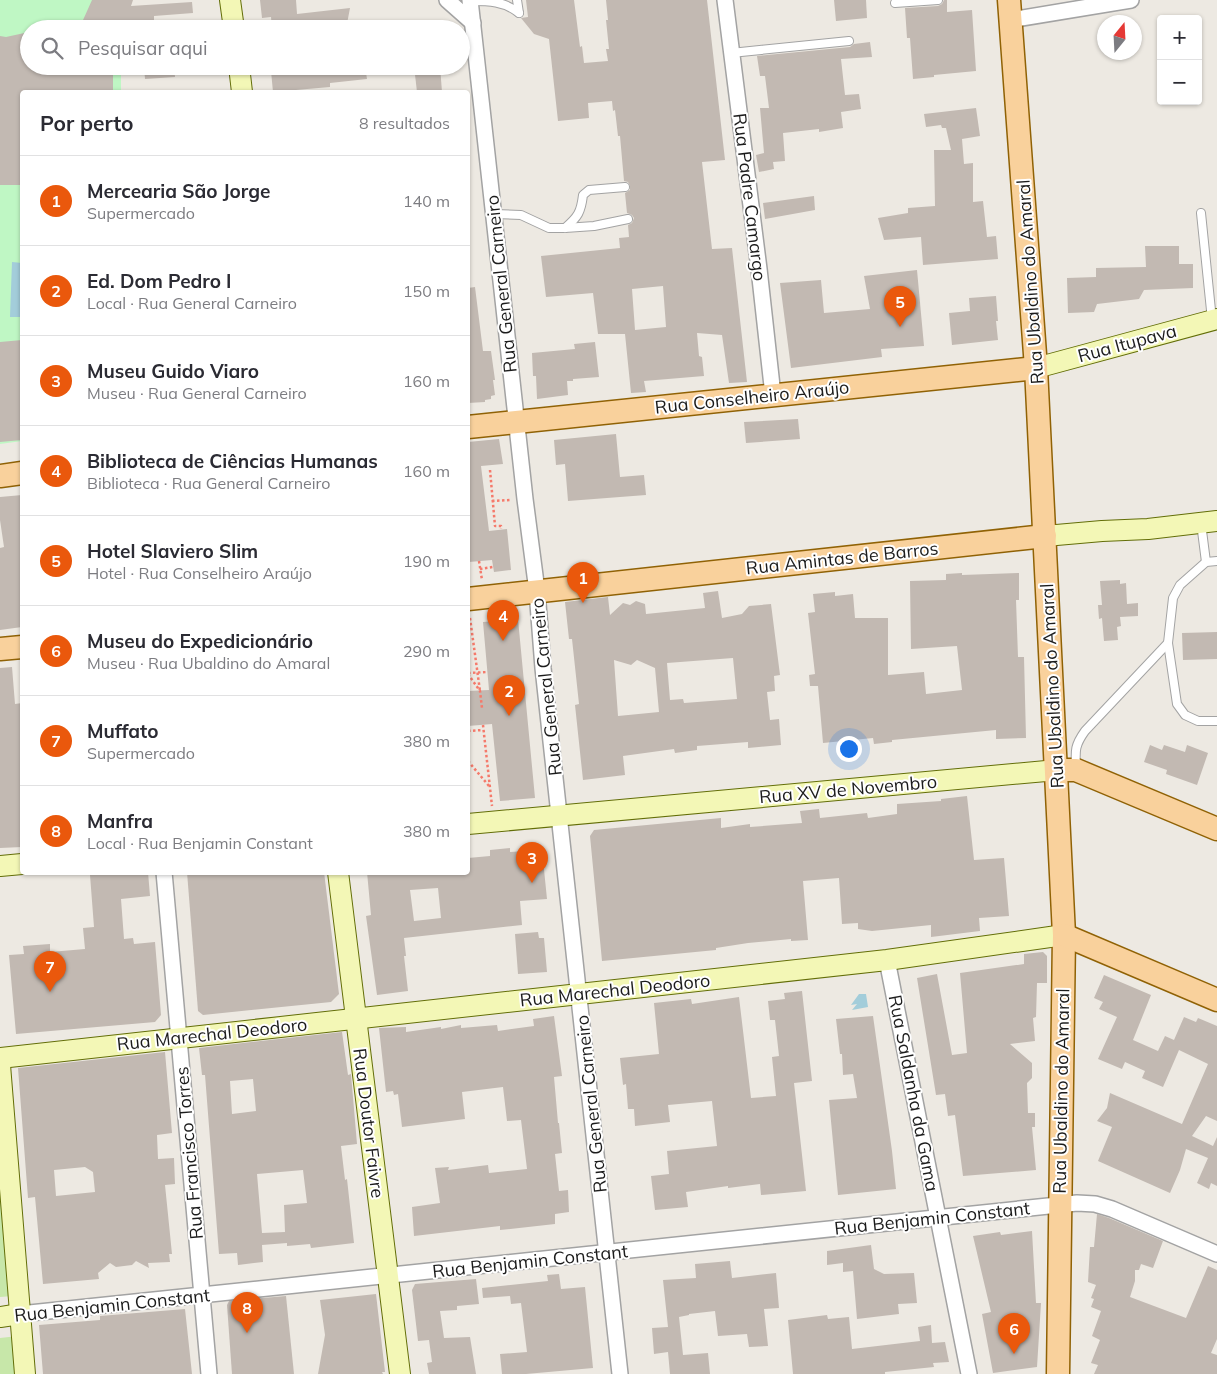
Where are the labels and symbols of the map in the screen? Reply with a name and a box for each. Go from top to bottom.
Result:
north arrow [1097,15,1142,60]
street label: Rua Padre Camargo [728,112,772,282]
street label: Rua Ubaldino do Amaral [1011,179,1049,385]
street label: Rua General Carneiro [480,194,522,374]
pin: 5 [884,286,916,327]
street label: Rua Itupava [1075,319,1179,367]
street label: Rua Conselheiro Araújo [654,375,850,419]
street label: Rua Amintas de Barros [745,536,939,580]
pin: 1 [567,562,599,603]
street label: Rua Ubaldino do Amaral [1035,583,1069,789]
street label: Rua General Carneiro [525,597,567,777]
pin: 4 [487,600,519,641]
pin: 2 [493,675,525,716]
your location [836,736,862,762]
street label: Rua XV de Novembro [758,770,938,808]
pin: 3 [516,842,548,883]
pin: 7 [34,951,66,992]
street label: Rua Marechal Deodoro [519,969,711,1011]
street label: Rua Ubaldino do Amaral [1048,988,1074,1194]
street label: Rua Saldanha da Gama [884,993,944,1193]
street label: Rua Marechal Deodoro [116,1013,308,1055]
street label: Rua General Carneiro [570,1014,612,1194]
street label: Rua Doutor Faivre [348,1047,390,1199]
street label: Rua Francisco Torres [170,1066,208,1240]
street label: Rua Benjamin Constant [833,1196,1031,1240]
street label: Rua Benjamin Constant [431,1239,629,1283]
street label: Rua Benjamin Constant [13,1283,211,1327]
pin: 8 [231,1292,263,1333]
pin: 6 [998,1313,1030,1354]

